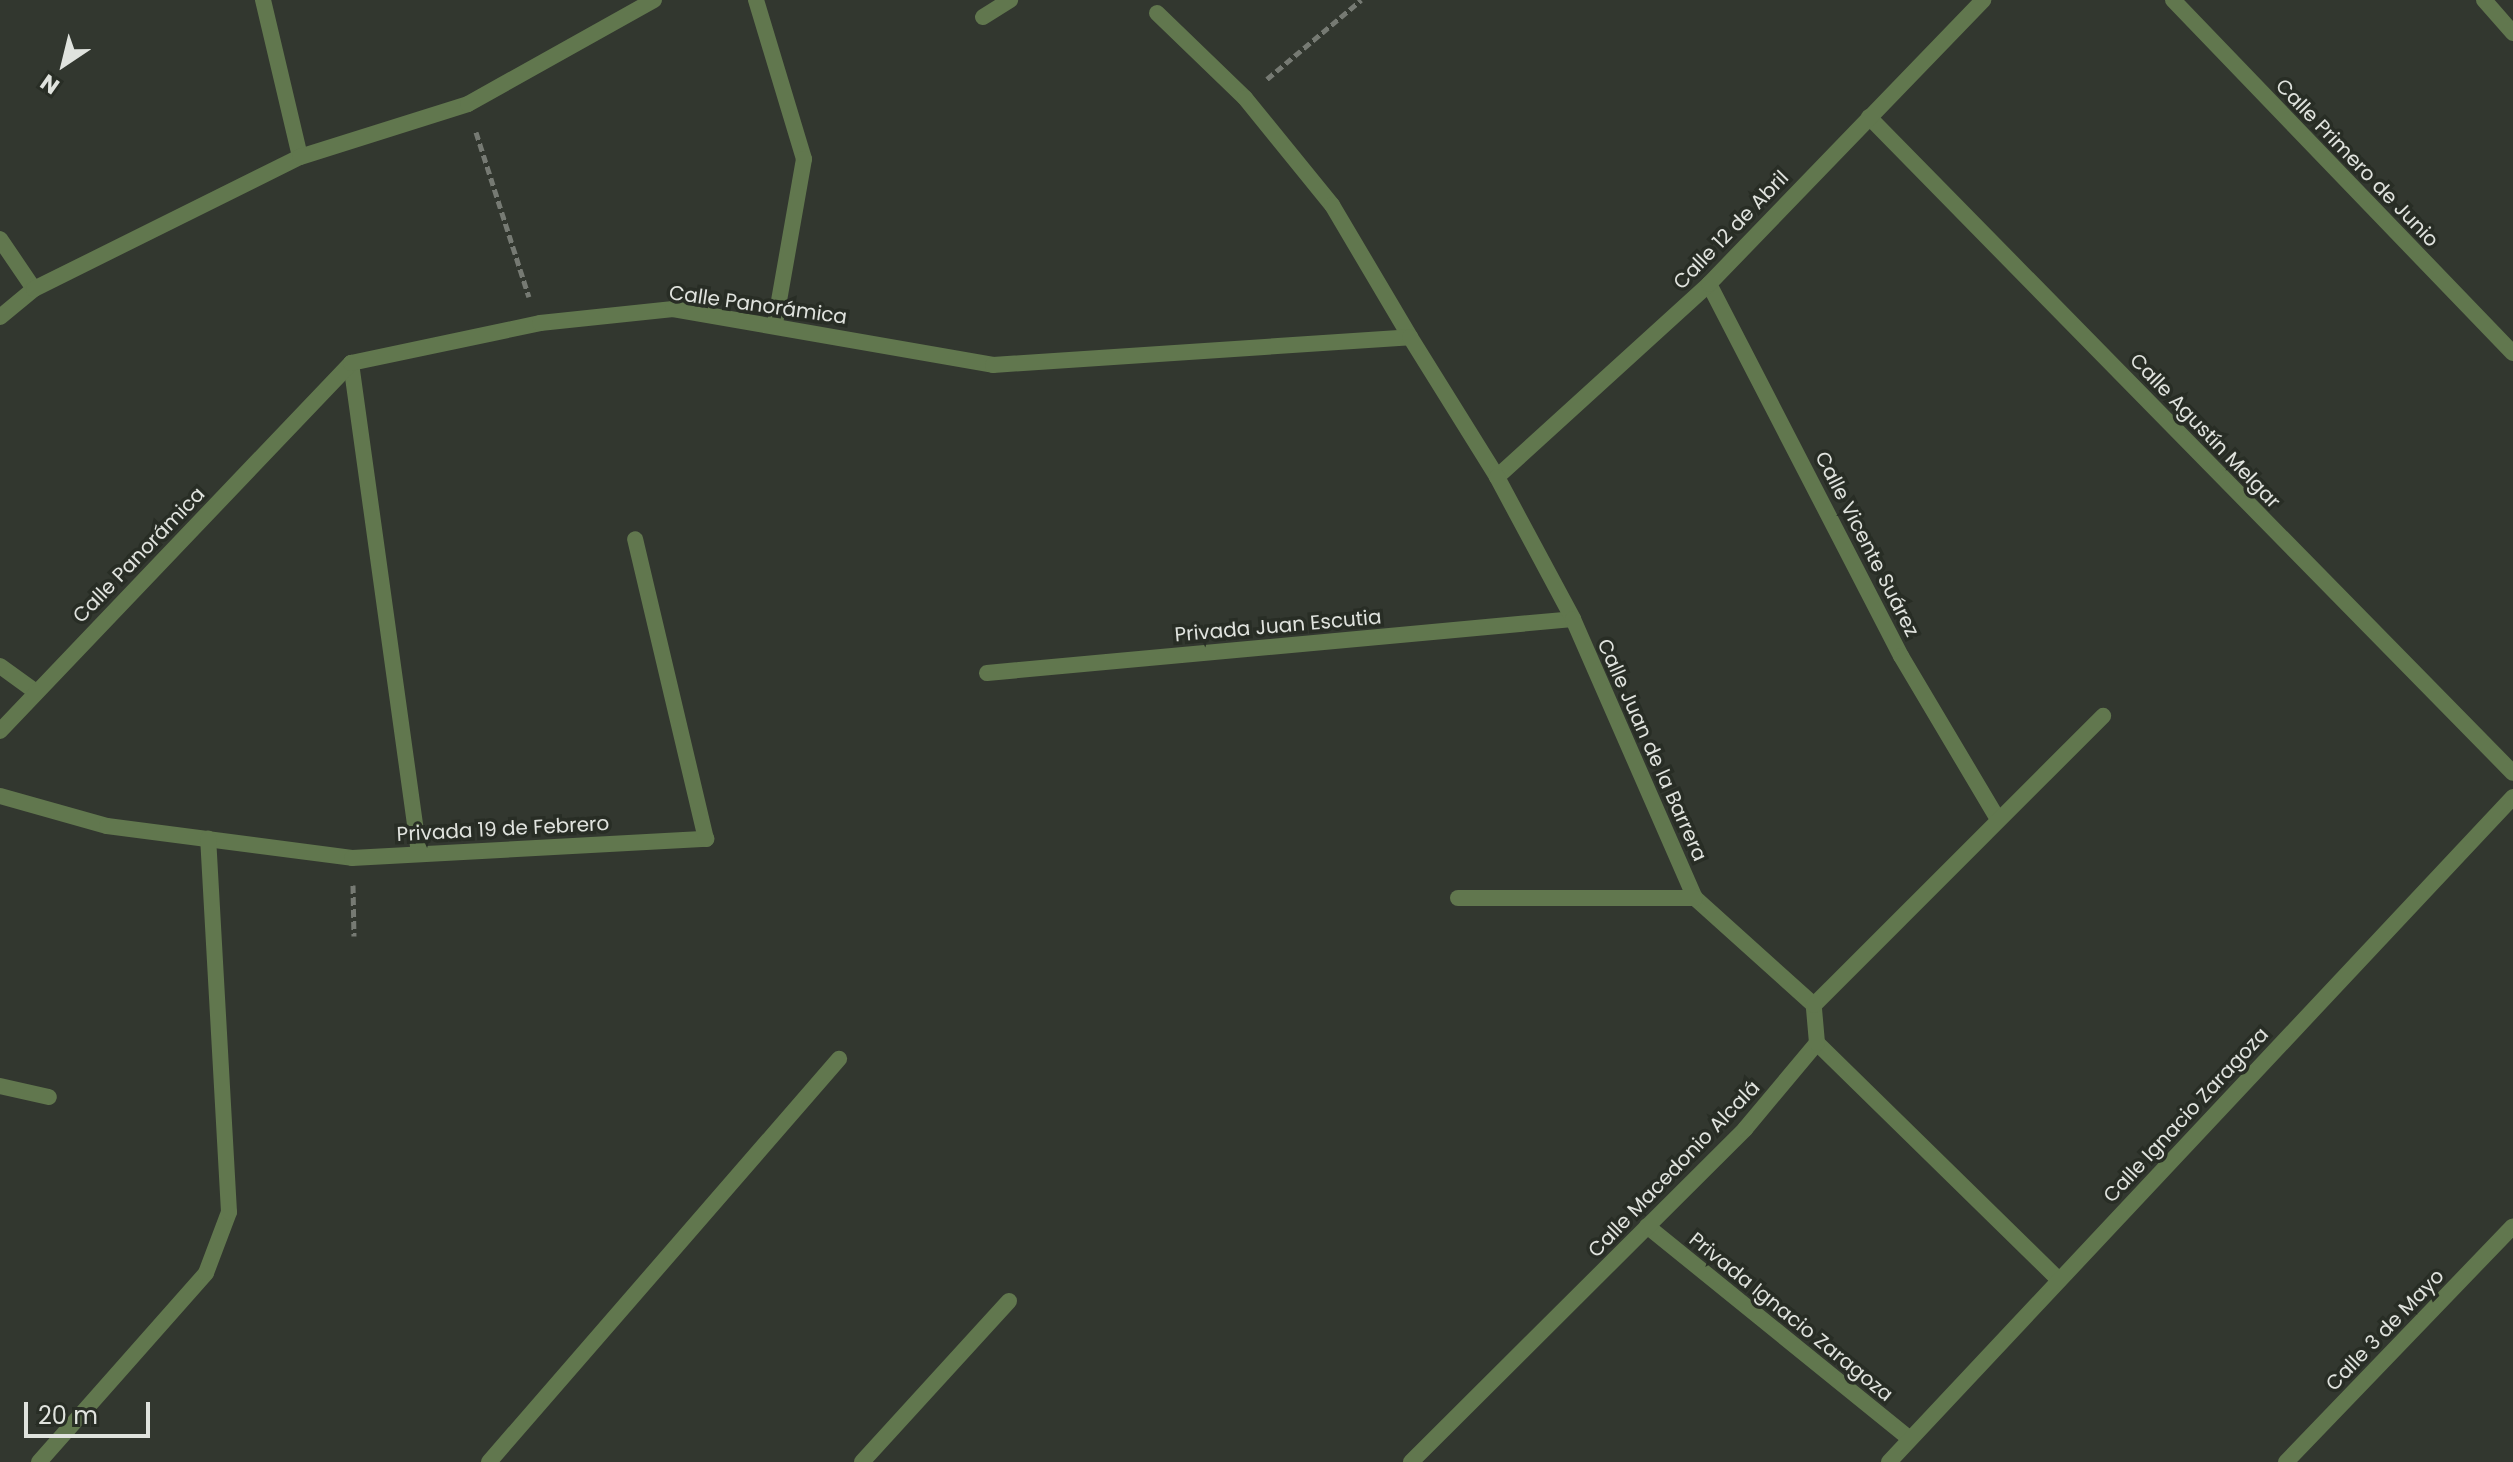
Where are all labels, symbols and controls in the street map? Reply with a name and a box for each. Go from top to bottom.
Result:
north arrow [24,24,104,104]
text: N [34,67,66,102]
street label: Calle Primero de Junio [2270,74,2444,252]
street label: Calle 12 de Abril [1668,166,1794,294]
street label: Calle Panorámica [668,281,848,329]
street label: Calle Agustín Melgar [2125,349,2285,513]
street label: Calle Vicente Suárez [1810,448,1924,640]
street label: Calle Panorámica [68,482,210,628]
street label: Privada Juan Escutia [1174,605,1382,647]
street label: Calle Juan de la Barrera [1592,635,1712,865]
street label: Privada 19 de Febrero [396,811,610,847]
street label: Calle Ignacio Zaragoza [2099,1022,2273,1208]
street label: Calle Macedonio Alcalá [1583,1076,1765,1262]
street label: Privada Ignacio Zaragoza [1684,1227,1898,1407]
street label: Calle 3 de Mayo [2321,1264,2449,1396]
scale bar [28,1386,154,1436]
text: 20 m [38,1399,98,1432]

